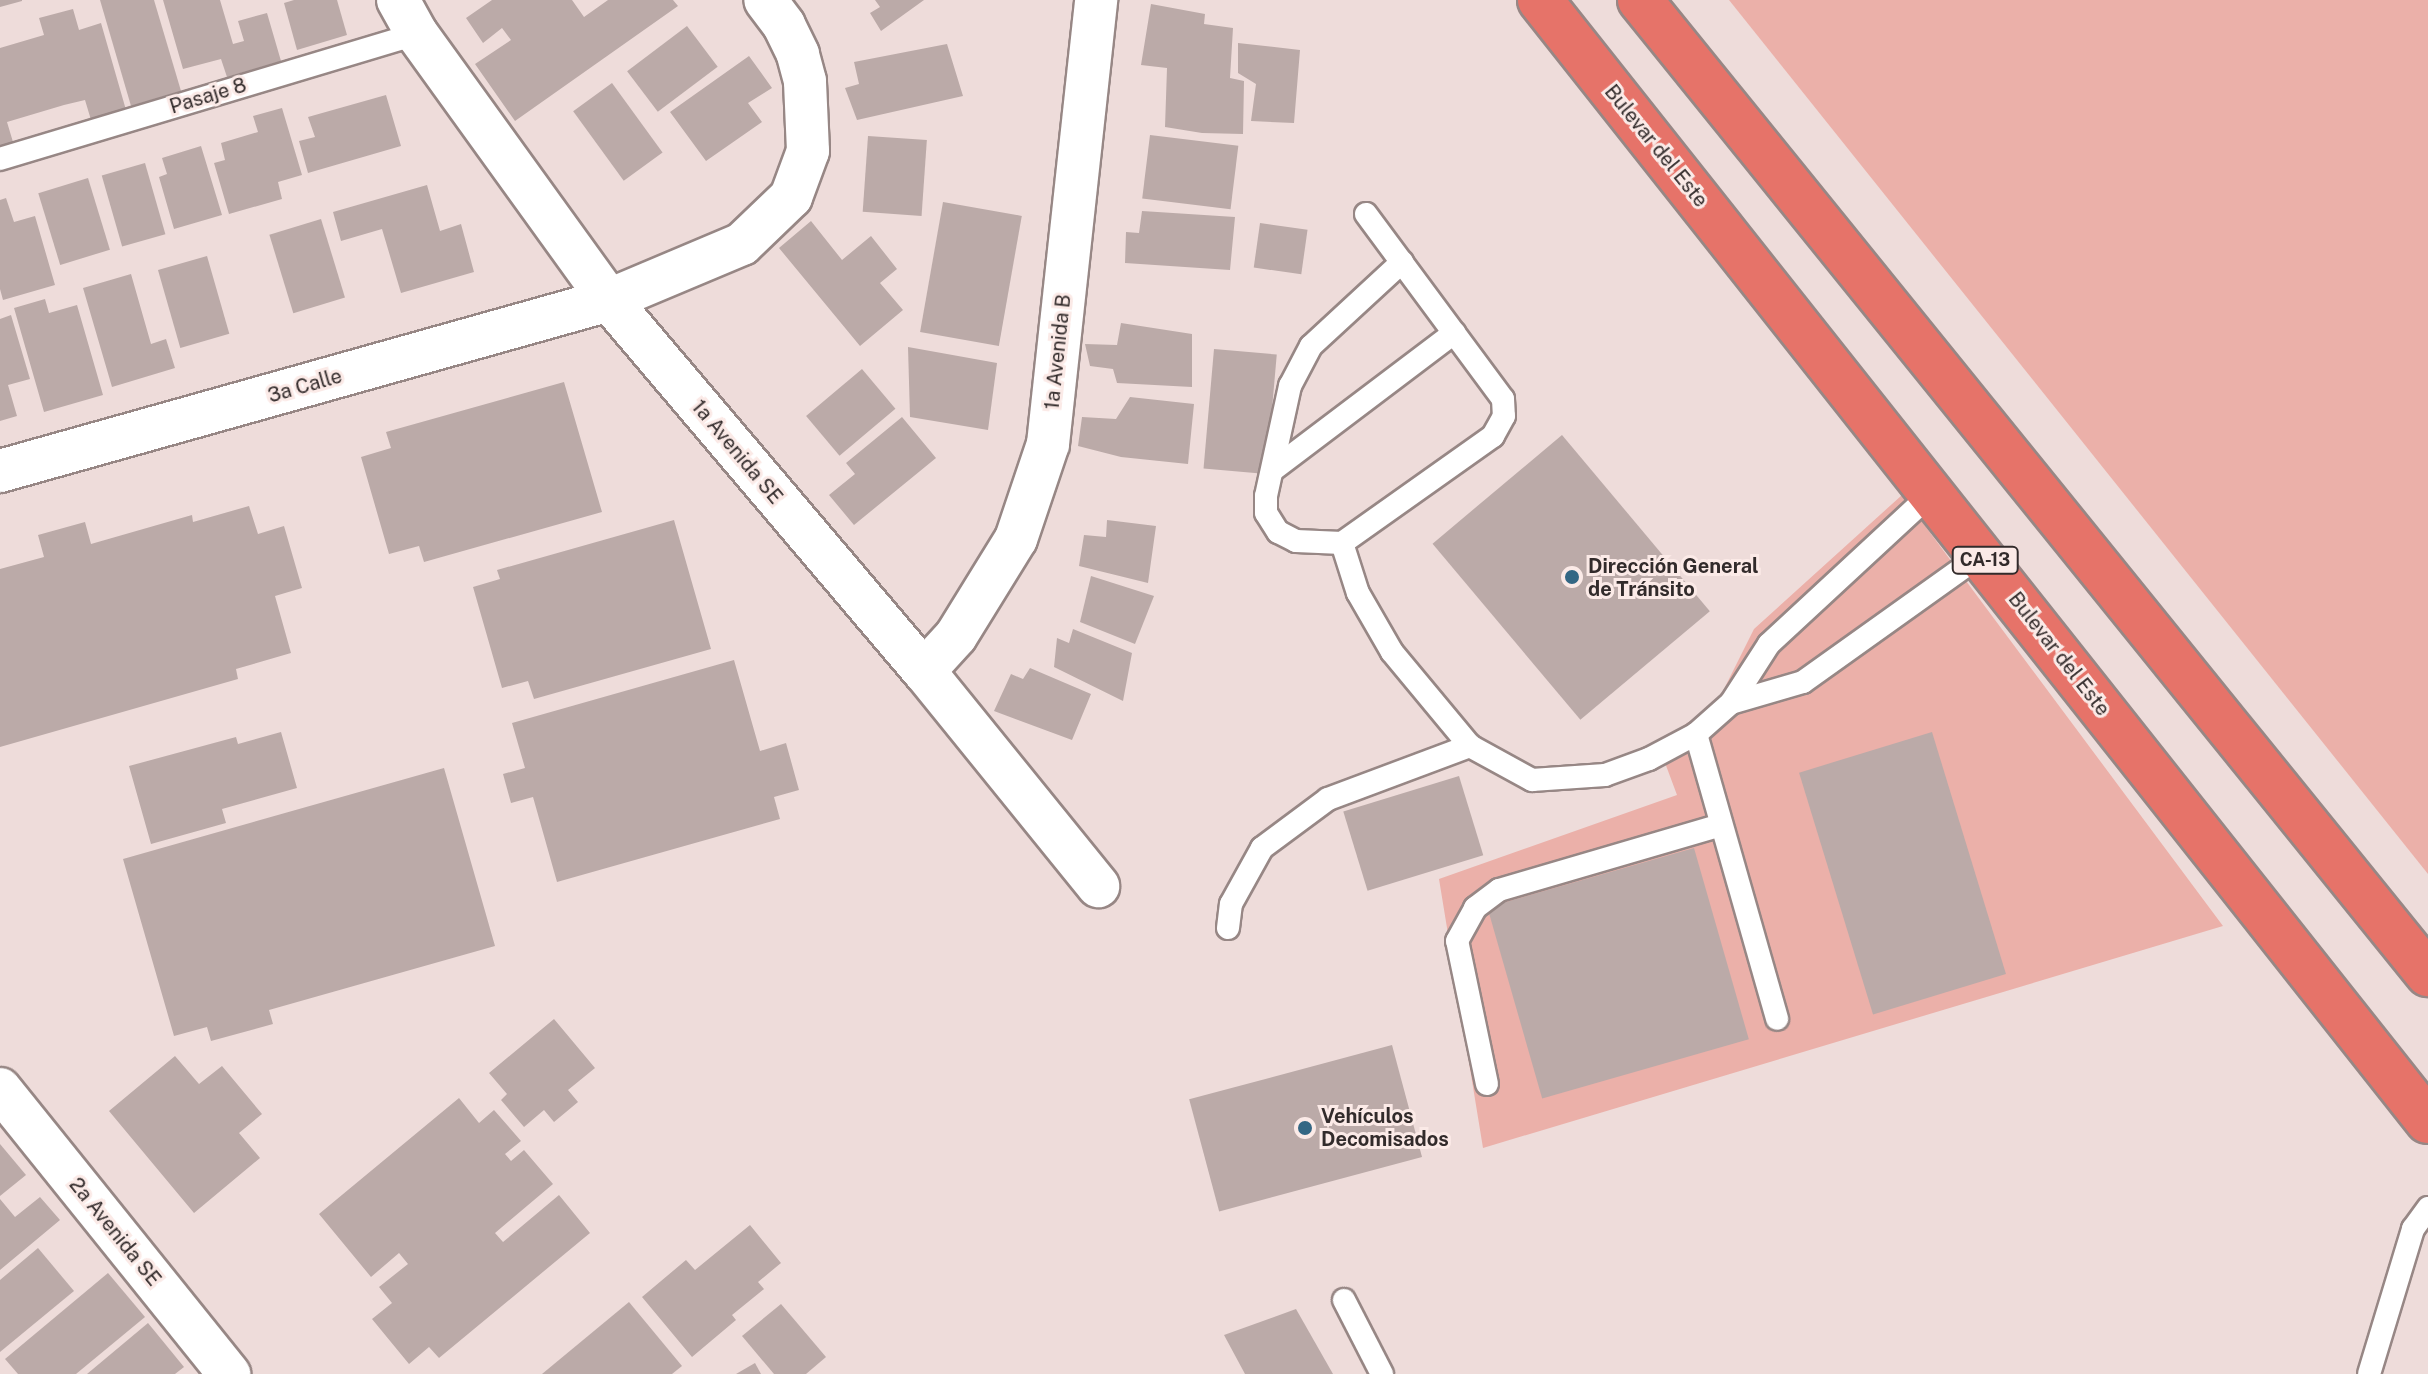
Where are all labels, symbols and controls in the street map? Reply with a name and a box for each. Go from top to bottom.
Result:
street label: Pasaje 8 [167,73,249,119]
street label: Bulevar del Este [1599,80,1713,212]
street label: 1a Avenida B [1040,293,1076,411]
street label: 3a Calle [265,364,345,408]
street label: 1a Avenida SE [687,395,787,509]
road number: CA-13 [1951,546,2019,574]
place label: Dirección General de Tránsito [1588,554,1759,601]
marker: Dirección General de Tránsito [1563,568,1581,586]
street label: Bulevar del Este [2003,587,2115,721]
place label: Vehículos Decomisados [1321,1104,1449,1151]
marker: Vehículos Decomisados [1296,1119,1314,1137]
street label: 2a Avenida SE [64,1173,166,1291]

